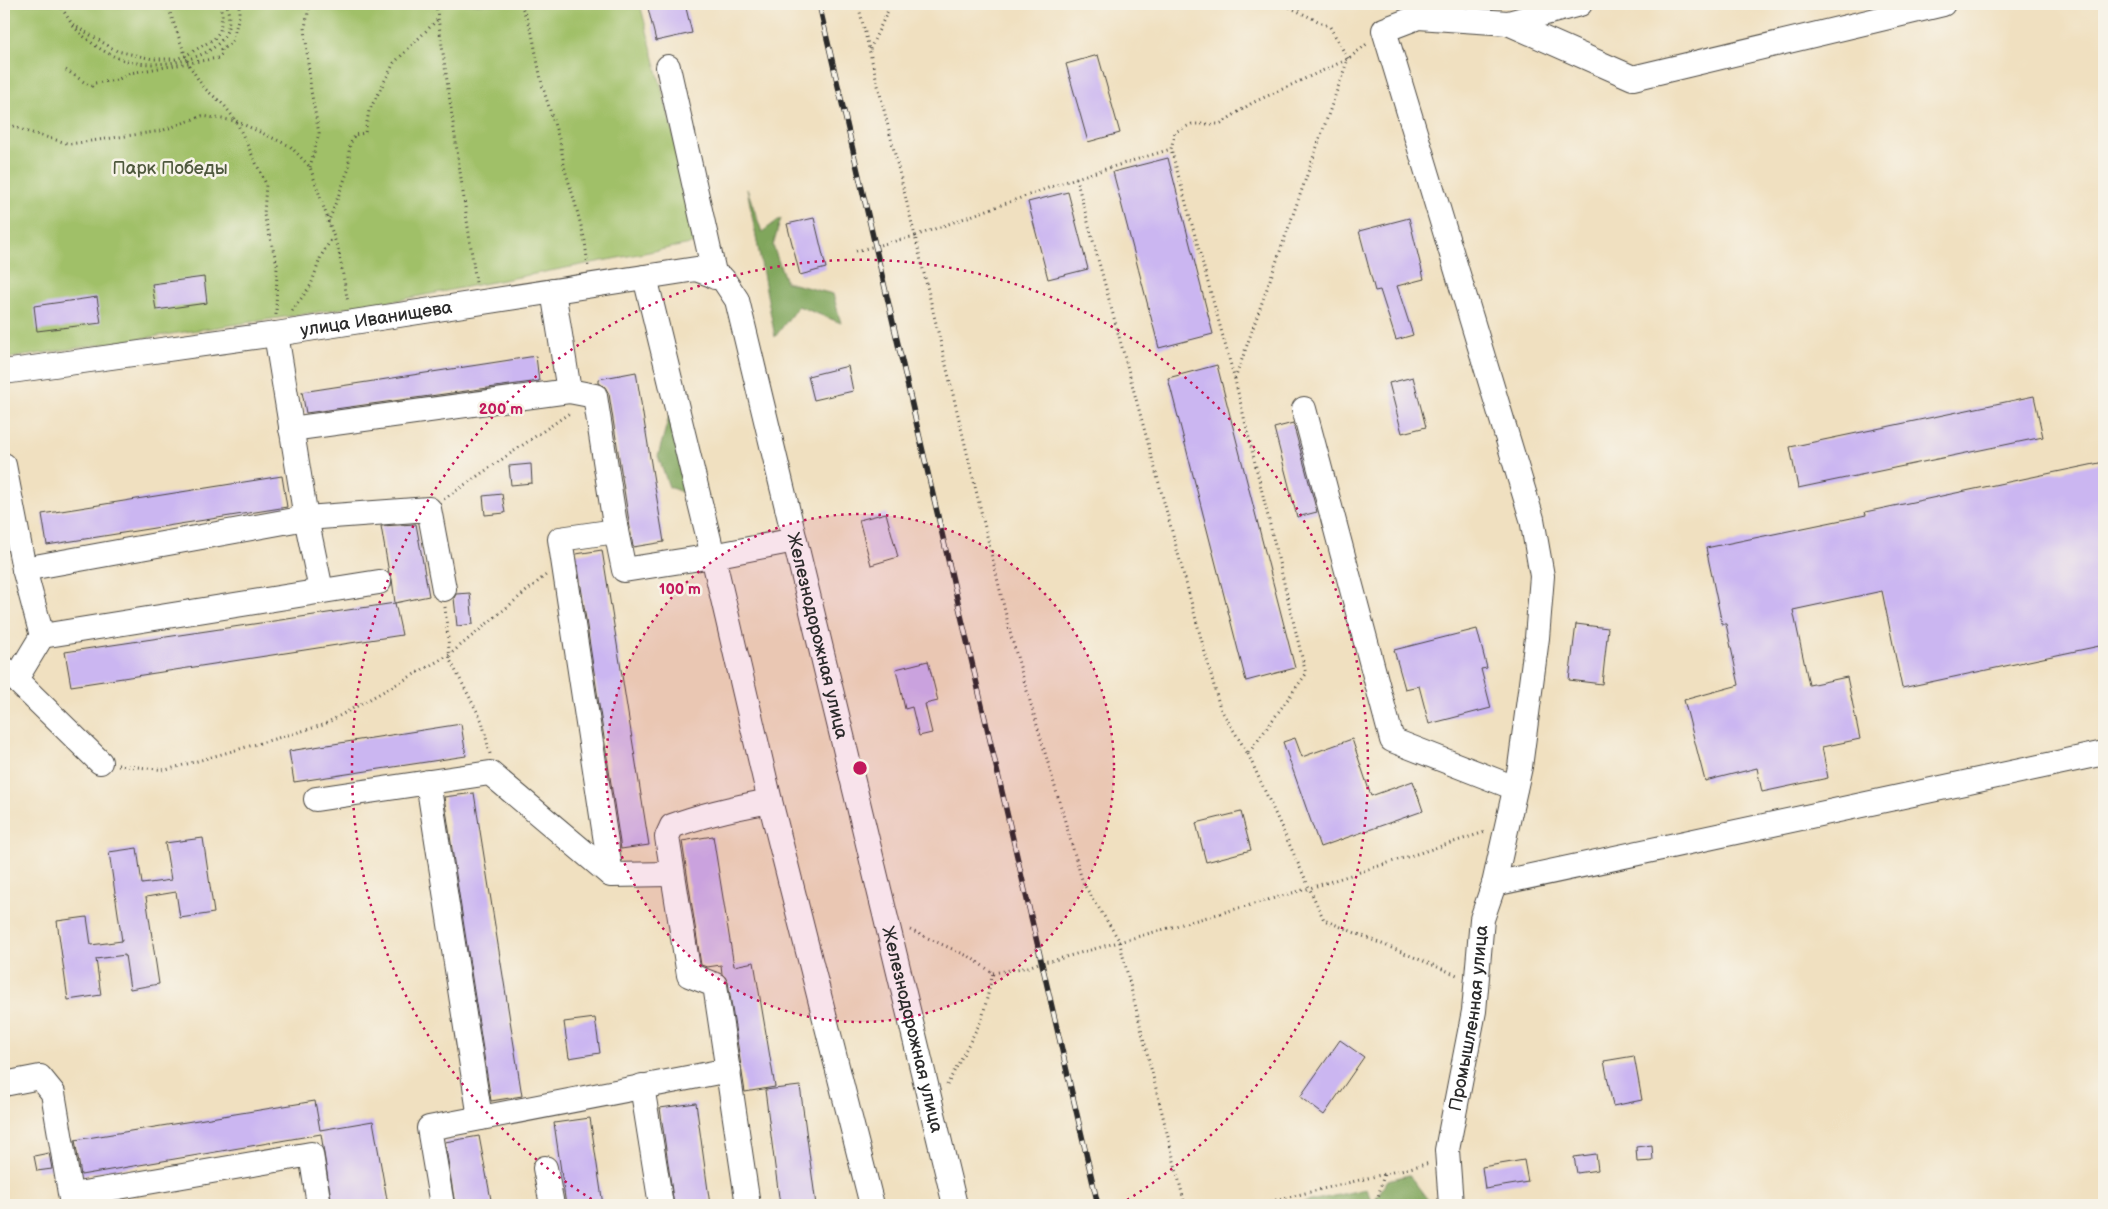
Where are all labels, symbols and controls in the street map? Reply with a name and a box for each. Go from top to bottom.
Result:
park label: Парк Победы [112,158,228,179]
street label: улица Иванищева [299,296,454,341]
text: 200 m [479,400,523,419]
street label: Железнодорожная улица [783,530,853,741]
text: 100 m [659,580,701,599]
centre of rings [851,759,869,777]
street label: Железнодорожная улица [878,924,948,1135]
street label: Промышленная улица [1444,924,1492,1113]

